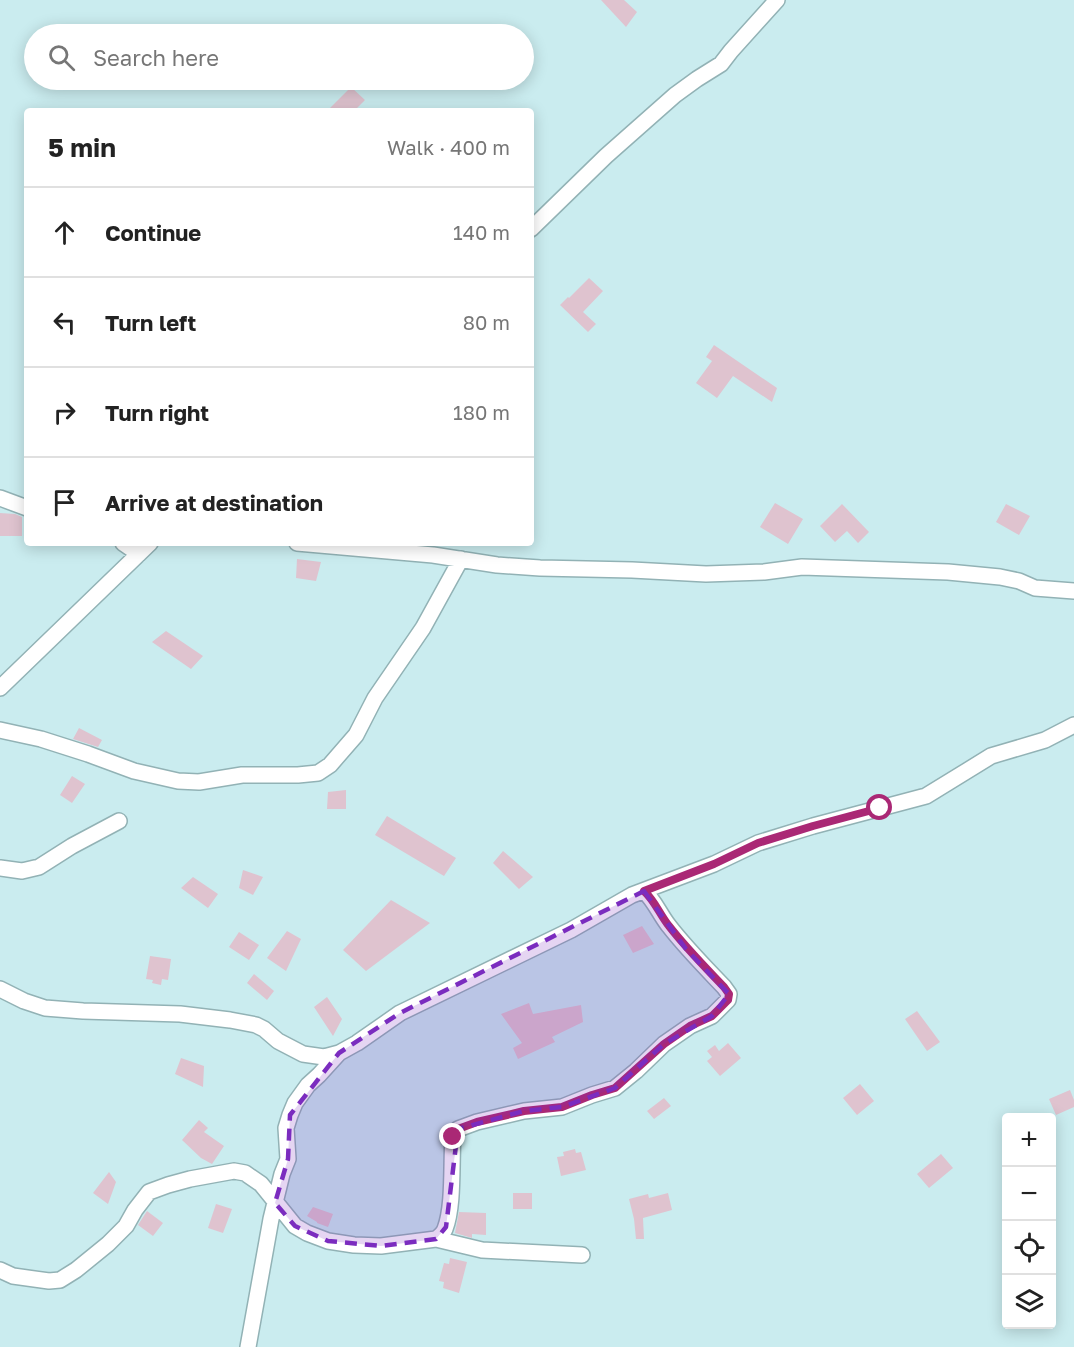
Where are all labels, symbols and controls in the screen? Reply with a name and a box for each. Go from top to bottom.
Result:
search box [24,24,534,90]
icon: search [45,41,78,74]
text: Search here [93,44,219,71]
text: 5 min [48,132,116,163]
text: Walk · 400 m [387,135,510,159]
icon: ahead [48,216,81,249]
text: Continue [105,219,201,246]
text: 140 m [453,220,510,244]
icon: left [48,306,81,339]
text: Turn left [105,309,196,336]
text: 80 m [463,310,510,334]
icon: right [48,396,81,429]
text: Turn right [105,399,209,426]
text: 180 m [453,400,510,424]
icon: arrive [48,486,81,519]
text: Arrive at destination [105,489,323,516]
route start [866,794,892,820]
map controls [1002,1113,1056,1329]
button: + [1002,1113,1056,1167]
route end [439,1123,465,1149]
button: − [1002,1167,1056,1221]
button: locate [1002,1221,1056,1275]
button: layers [1002,1275,1056,1329]

